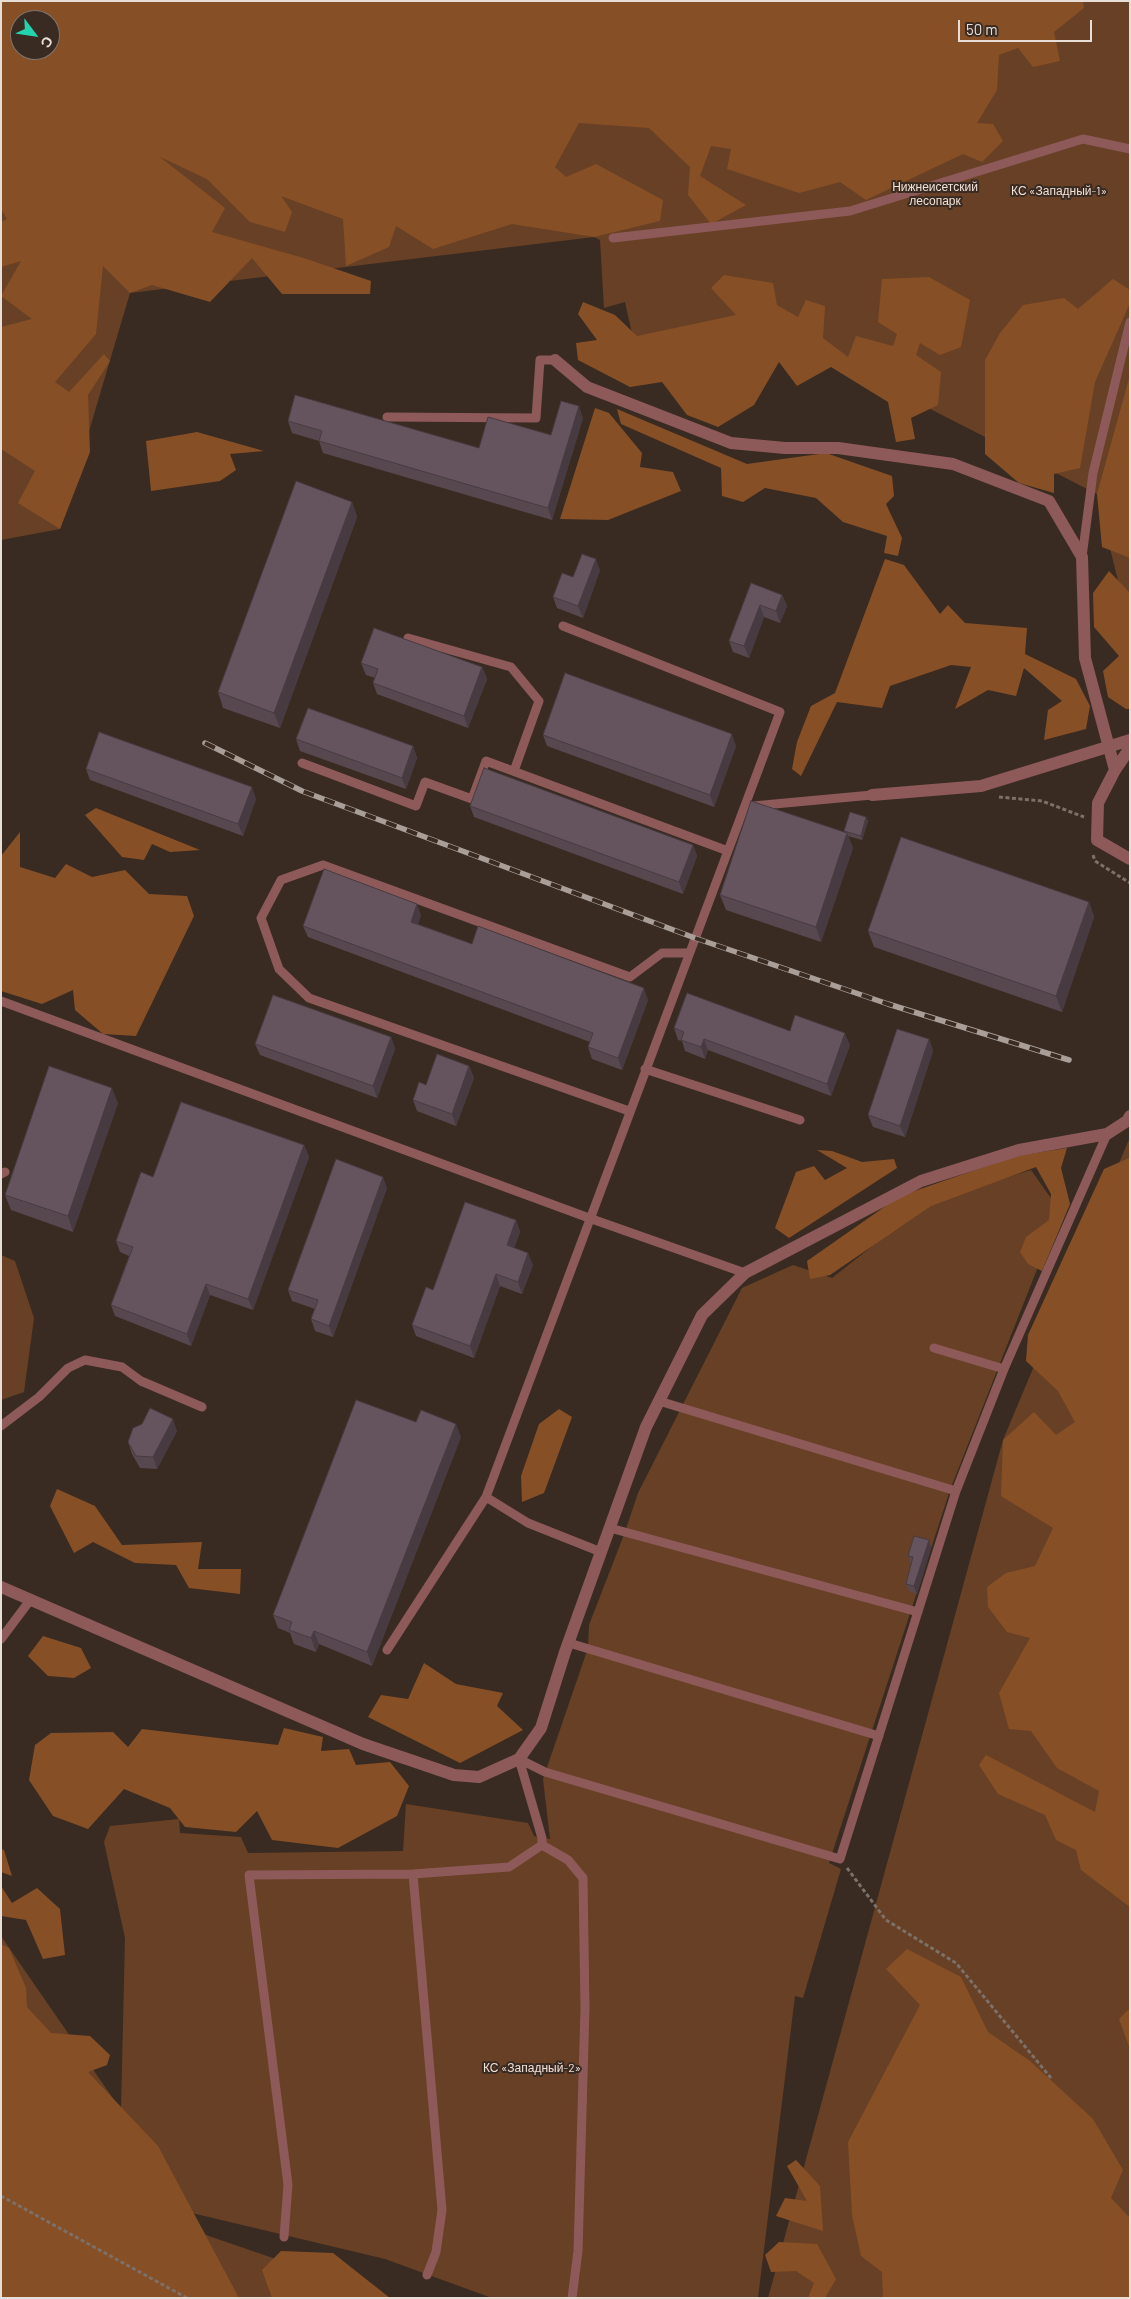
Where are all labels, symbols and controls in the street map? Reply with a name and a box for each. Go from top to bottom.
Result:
north arrow [10,10,60,60]
scale bar [961,10,1095,42]
text: 50 m [966,20,998,38]
text: С [38,34,57,51]
park label: Нижнеисетский лесопарк [892,180,978,208]
park label: КС «Западный-1» [1011,184,1107,198]
park label: КС «Западный-2» [483,2061,581,2075]

